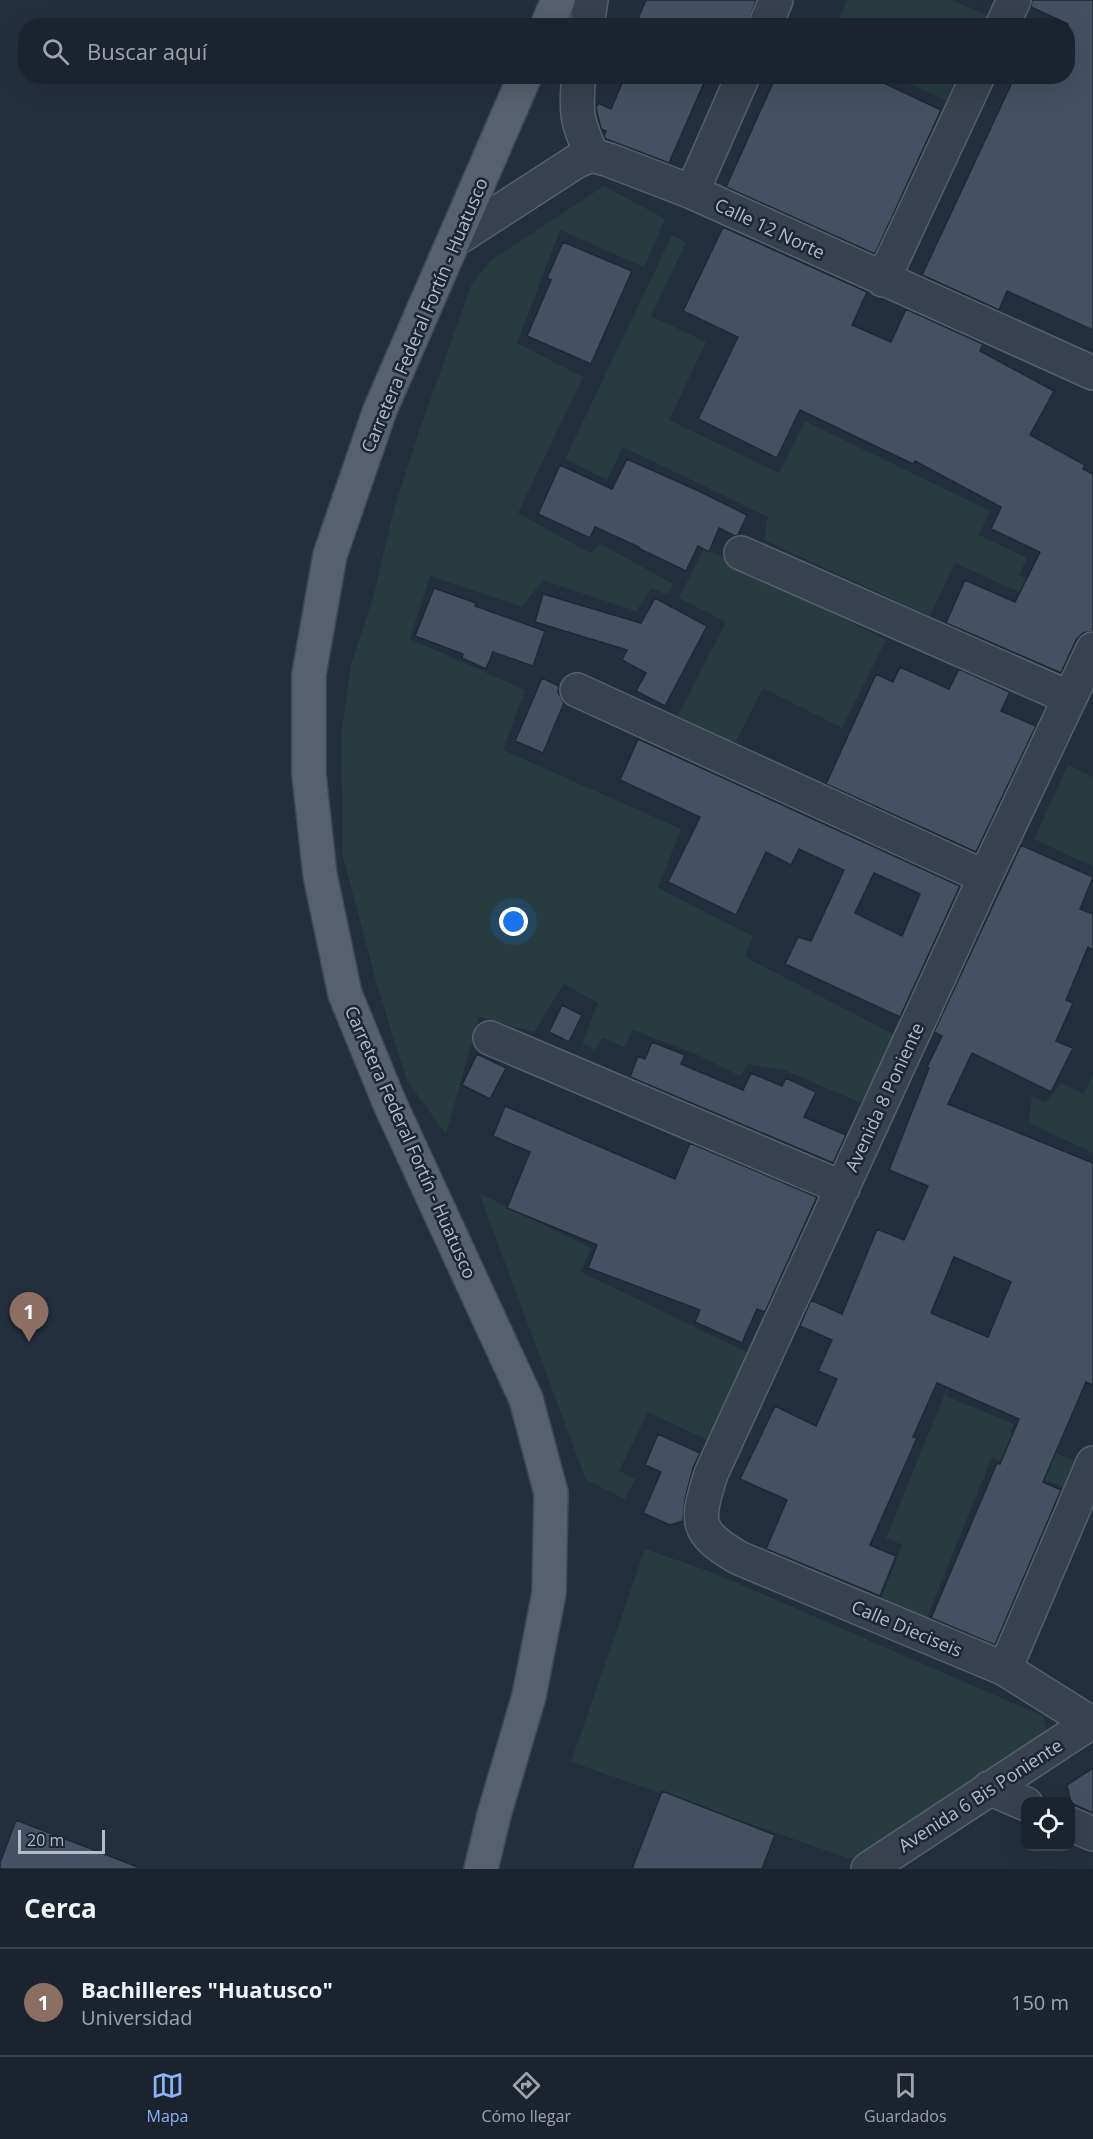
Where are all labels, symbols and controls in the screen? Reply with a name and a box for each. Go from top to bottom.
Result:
search box [18,18,1075,84]
icon: search [39,35,72,68]
text: Buscar aquí [87,36,207,66]
street label: Carretera Federal Fortín - Huatusco [355,174,493,456]
street label: Calle 12 Norte [711,192,829,264]
your location [499,907,528,936]
street label: Carretera Federal Fortín - Huatusco [340,1002,482,1282]
street label: Avenida 8 Poniente [839,1019,929,1175]
pin: 1 [9,1292,48,1342]
street label: Calle Dieciseis [848,1594,966,1662]
street label: Avenida 6 Bis Poniente [893,1733,1067,1857]
map controls [1021,1797,1075,1851]
button: locate [1021,1797,1075,1851]
scale bar [18,1827,105,1854]
text: 20 m [27,1829,64,1851]
text: Cerca [24,1890,97,1926]
text: Bachilleres "Huatusco" [81,1974,333,2004]
text: 1 [38,1989,49,2016]
text: 150 m [1011,1989,1069,2016]
text: Universidad [81,2004,192,2031]
tab: Mapa [146,2069,188,2127]
tab: Cómo llegar [481,2069,571,2127]
tab: Guardados [864,2069,947,2127]

